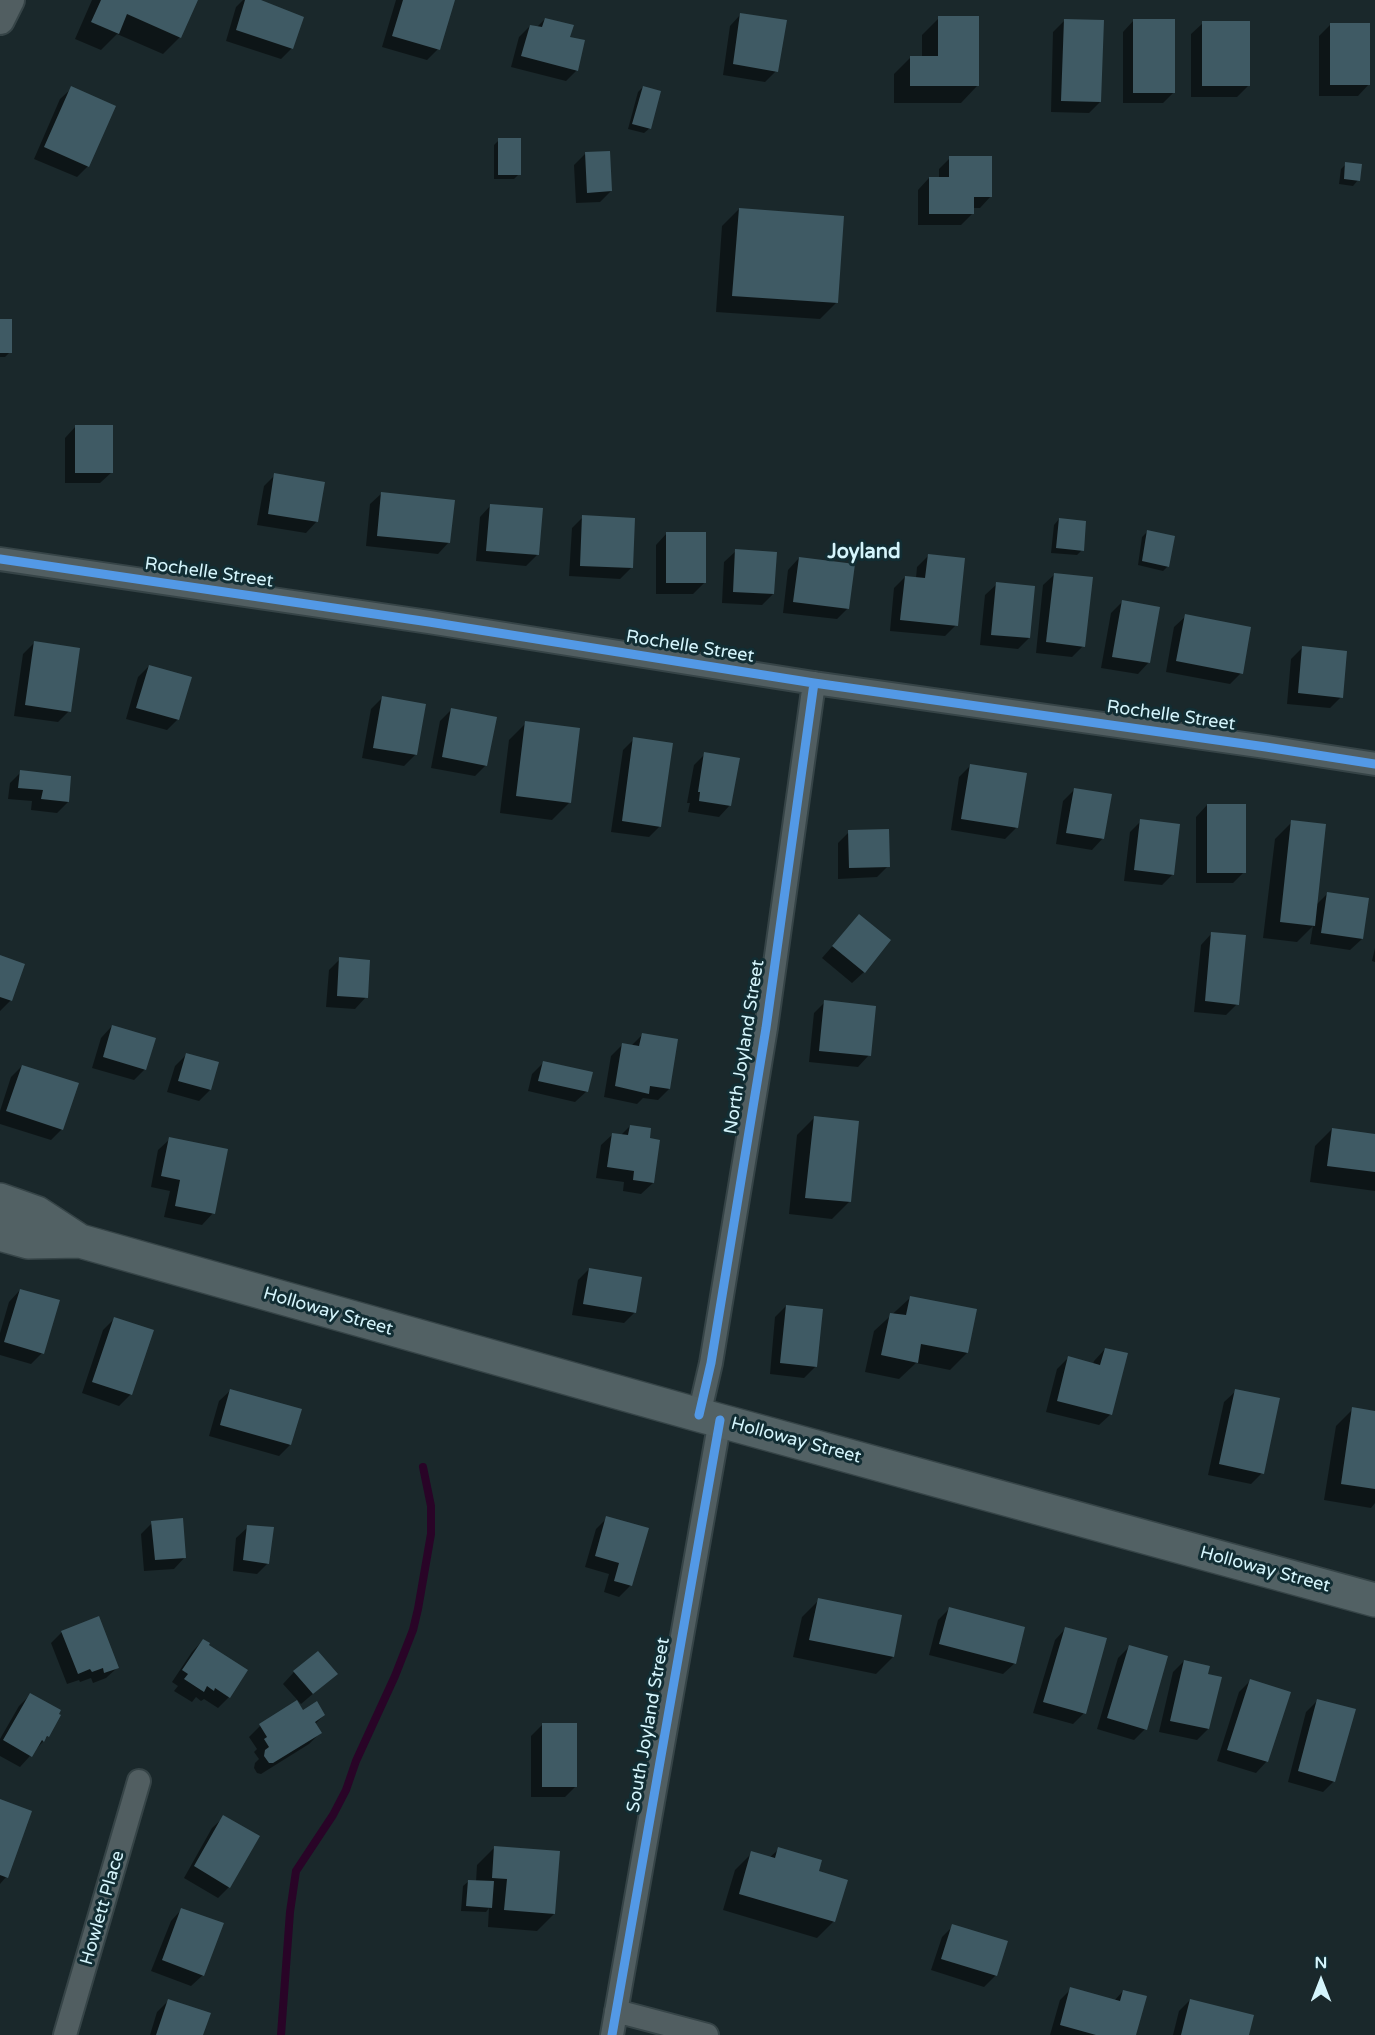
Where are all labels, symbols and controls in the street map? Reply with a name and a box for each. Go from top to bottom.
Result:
district label: Joyland [827,541,901,565]
street label: Rochelle Street [143,553,275,593]
street label: Rochelle Street [624,626,756,668]
street label: Rochelle Street [1105,696,1237,736]
street label: North Joyland Street [721,958,769,1136]
street label: Holloway Street [261,1283,395,1341]
street label: Holloway Street [729,1413,863,1469]
street label: Holloway Street [1198,1542,1332,1598]
street label: South Joyland Street [623,1636,675,1814]
street label: Howlett Place [76,1848,130,1968]
north arrow [1291,1951,1351,2011]
text: N [1315,1953,1327,1973]

